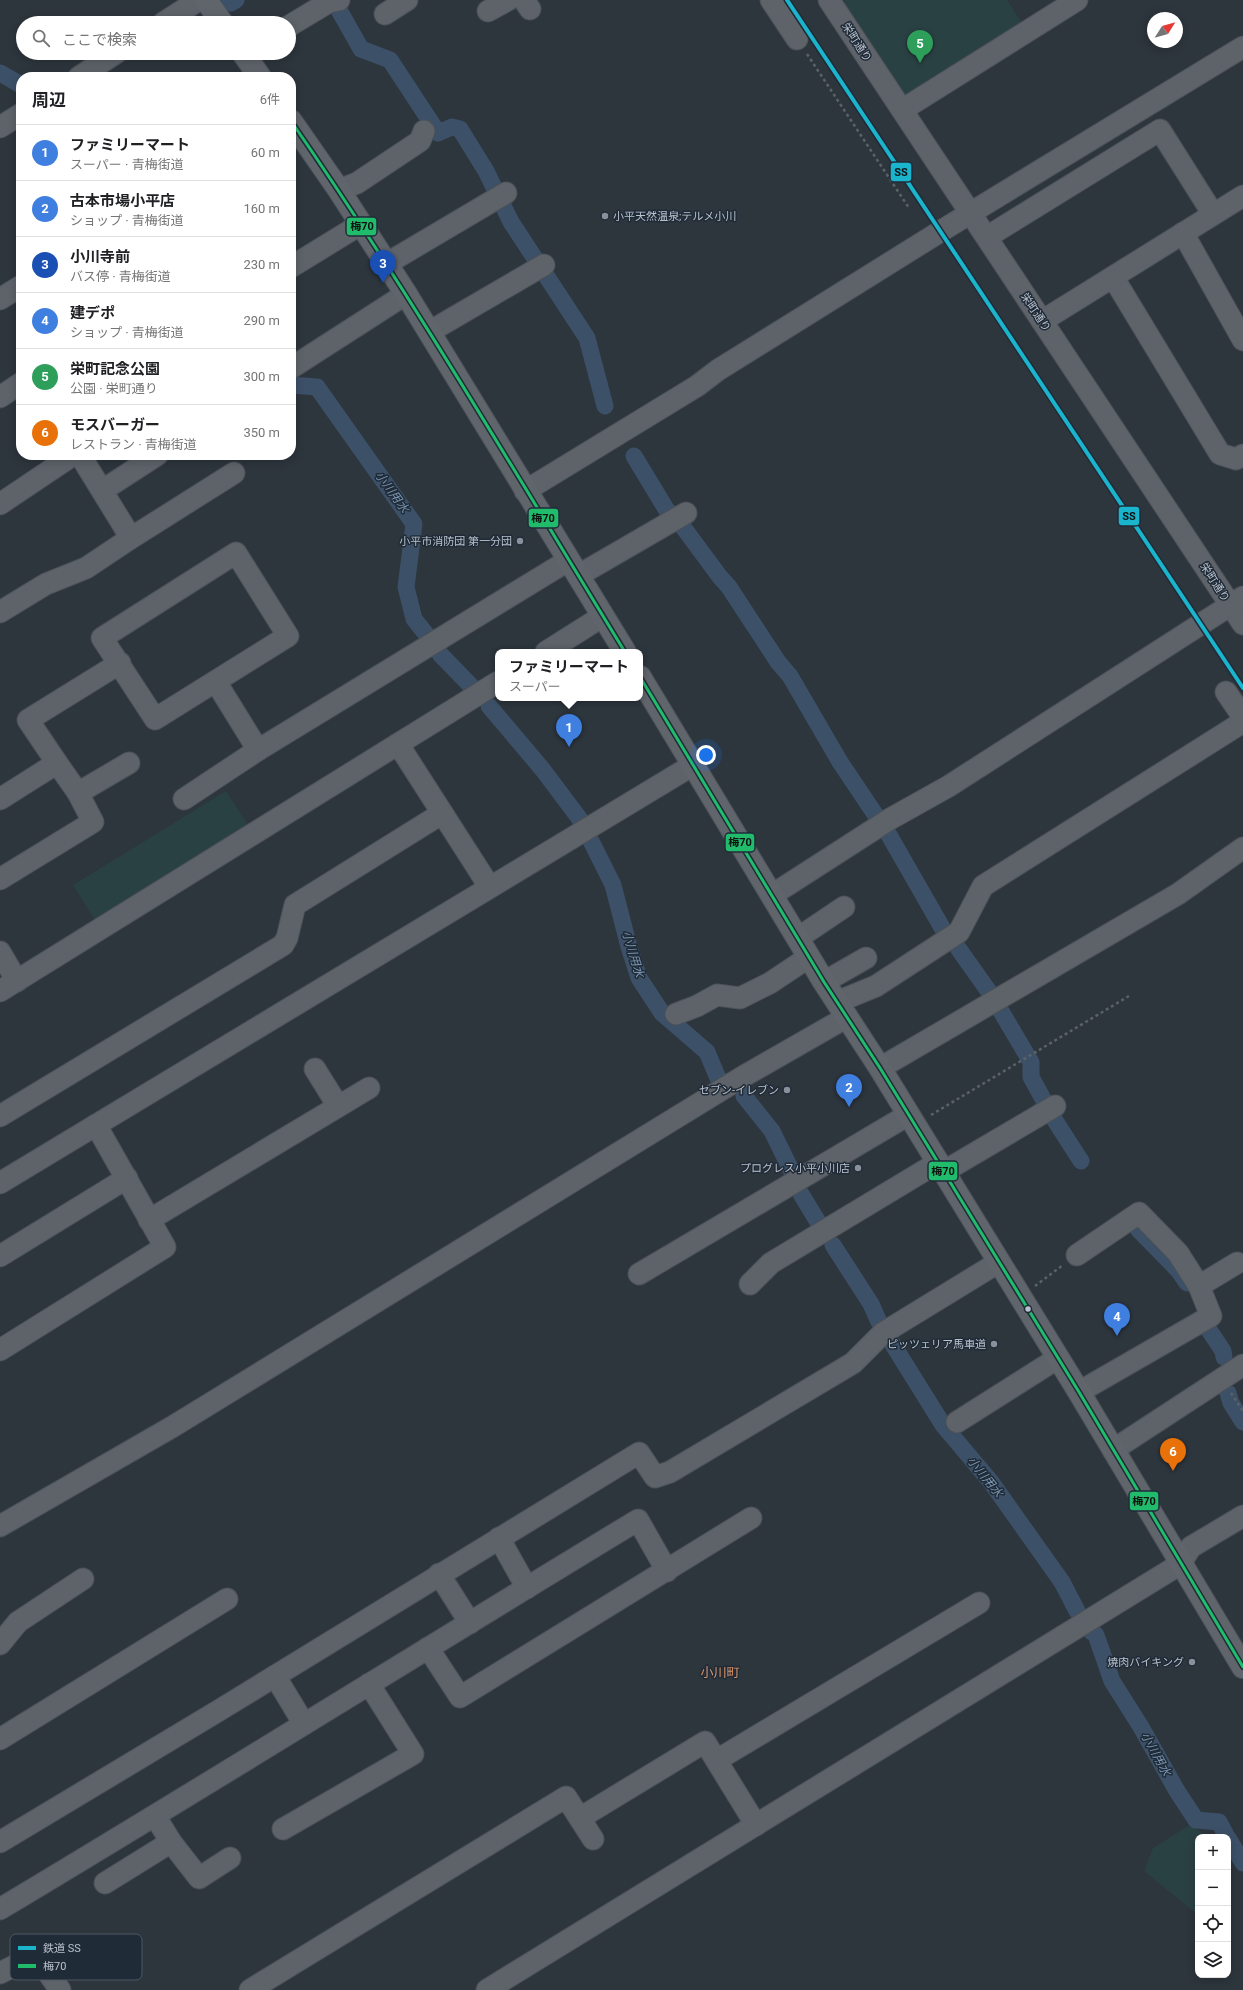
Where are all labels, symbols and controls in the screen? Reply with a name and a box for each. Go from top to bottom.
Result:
north arrow [1147,12,1183,48]
search box [16,16,296,60]
street label: 栄町通り [839,20,874,64]
icon: search [30,27,52,49]
pin: 5 [907,30,933,63]
text: ここで検索 [62,31,137,49]
text: 周辺 [32,90,66,110]
text: 6件 [260,92,280,107]
text: ファミリーマート [70,136,190,154]
text: 1 [41,145,49,160]
text: 60 m [251,145,280,160]
text: スーパー · 青梅街道 [70,157,184,172]
line badge: SS [890,162,912,182]
text: SS [894,166,908,179]
text: 古本市場小平店 [70,192,175,210]
text: 2 [41,201,49,216]
text: 160 m [243,201,280,216]
place label: 小平天然温泉;テルメ小川 [613,210,736,223]
marker: 小平天然温泉;テルメ小川 [600,211,610,221]
text: ショップ · 青梅街道 [70,213,184,228]
line badge: 梅70 [346,217,377,236]
text: 梅70 [350,220,374,233]
text: 小川寺前 [70,248,130,266]
pin: 3 [370,250,396,283]
text: 3 [41,257,49,272]
text: 230 m [243,257,280,272]
text: バス停 · 青梅街道 [70,269,171,284]
street label: 栄町通り [1018,290,1053,334]
text: 建デポ [70,304,115,322]
text: 4 [41,313,49,328]
text: 290 m [243,313,280,328]
text: ショップ · 青梅街道 [70,325,184,340]
text: 栄町記念公園 [70,360,160,378]
text: 5 [41,369,49,384]
text: 300 m [243,369,280,384]
text: 公園 · 栄町通り [70,381,158,396]
text: モスバーガー [70,416,160,434]
text: 6 [41,425,49,440]
text: 350 m [243,425,280,440]
text: レストラン · 青梅街道 [70,437,197,452]
water label: 小川用水 [372,468,413,517]
line badge: SS [1118,506,1140,526]
line badge: 梅70 [528,508,559,528]
text: SS [1122,510,1136,523]
text: 梅70 [531,512,555,525]
place label: 小平市消防団 第一分団 [399,535,512,548]
marker: 小平市消防団 第一分団 [515,536,525,546]
street label: 栄町通り [1197,560,1232,604]
popup [495,649,643,701]
text: ファミリーマート [509,658,629,676]
text: スーパー [509,679,561,694]
pin: 1 [556,714,582,747]
your location [696,745,716,765]
line badge: 梅70 [725,833,755,852]
text: 梅70 [728,836,752,849]
water label: 小川用水 [619,929,647,981]
pin: 2 [836,1074,862,1107]
place label: セブン-イレブン [699,1084,779,1097]
marker: セブン-イレブン [782,1085,792,1095]
line badge: 梅70 [928,1161,958,1181]
place label: プログレス小平小川店 [740,1162,850,1175]
marker: プログレス小平小川店 [853,1163,863,1173]
text: 梅70 [931,1165,955,1178]
pin: 4 [1104,1303,1130,1336]
unlabelled marker [1023,1304,1033,1314]
place label: ピッツェリア馬車道 [887,1338,986,1351]
marker: ピッツェリア馬車道 [989,1339,999,1349]
pin: 6 [1160,1438,1186,1471]
water label: 小川用水 [964,1454,1007,1502]
line badge: 梅70 [1129,1491,1159,1511]
text: 梅70 [1132,1495,1156,1508]
place label: 焼肉バイキング [1107,1656,1184,1669]
marker: 焼肉バイキング [1187,1657,1197,1667]
district label: 小川町 [700,1665,740,1680]
water label: 小川用水 [1138,1730,1175,1780]
map controls [1195,1834,1231,1978]
button: + [1195,1834,1231,1870]
button: − [1195,1870,1231,1906]
button: locate [1195,1906,1231,1942]
legend [10,1934,142,1980]
text: 鉄道 SS [43,1942,81,1955]
button: layers [1195,1942,1231,1978]
text: 梅70 [43,1960,66,1973]

